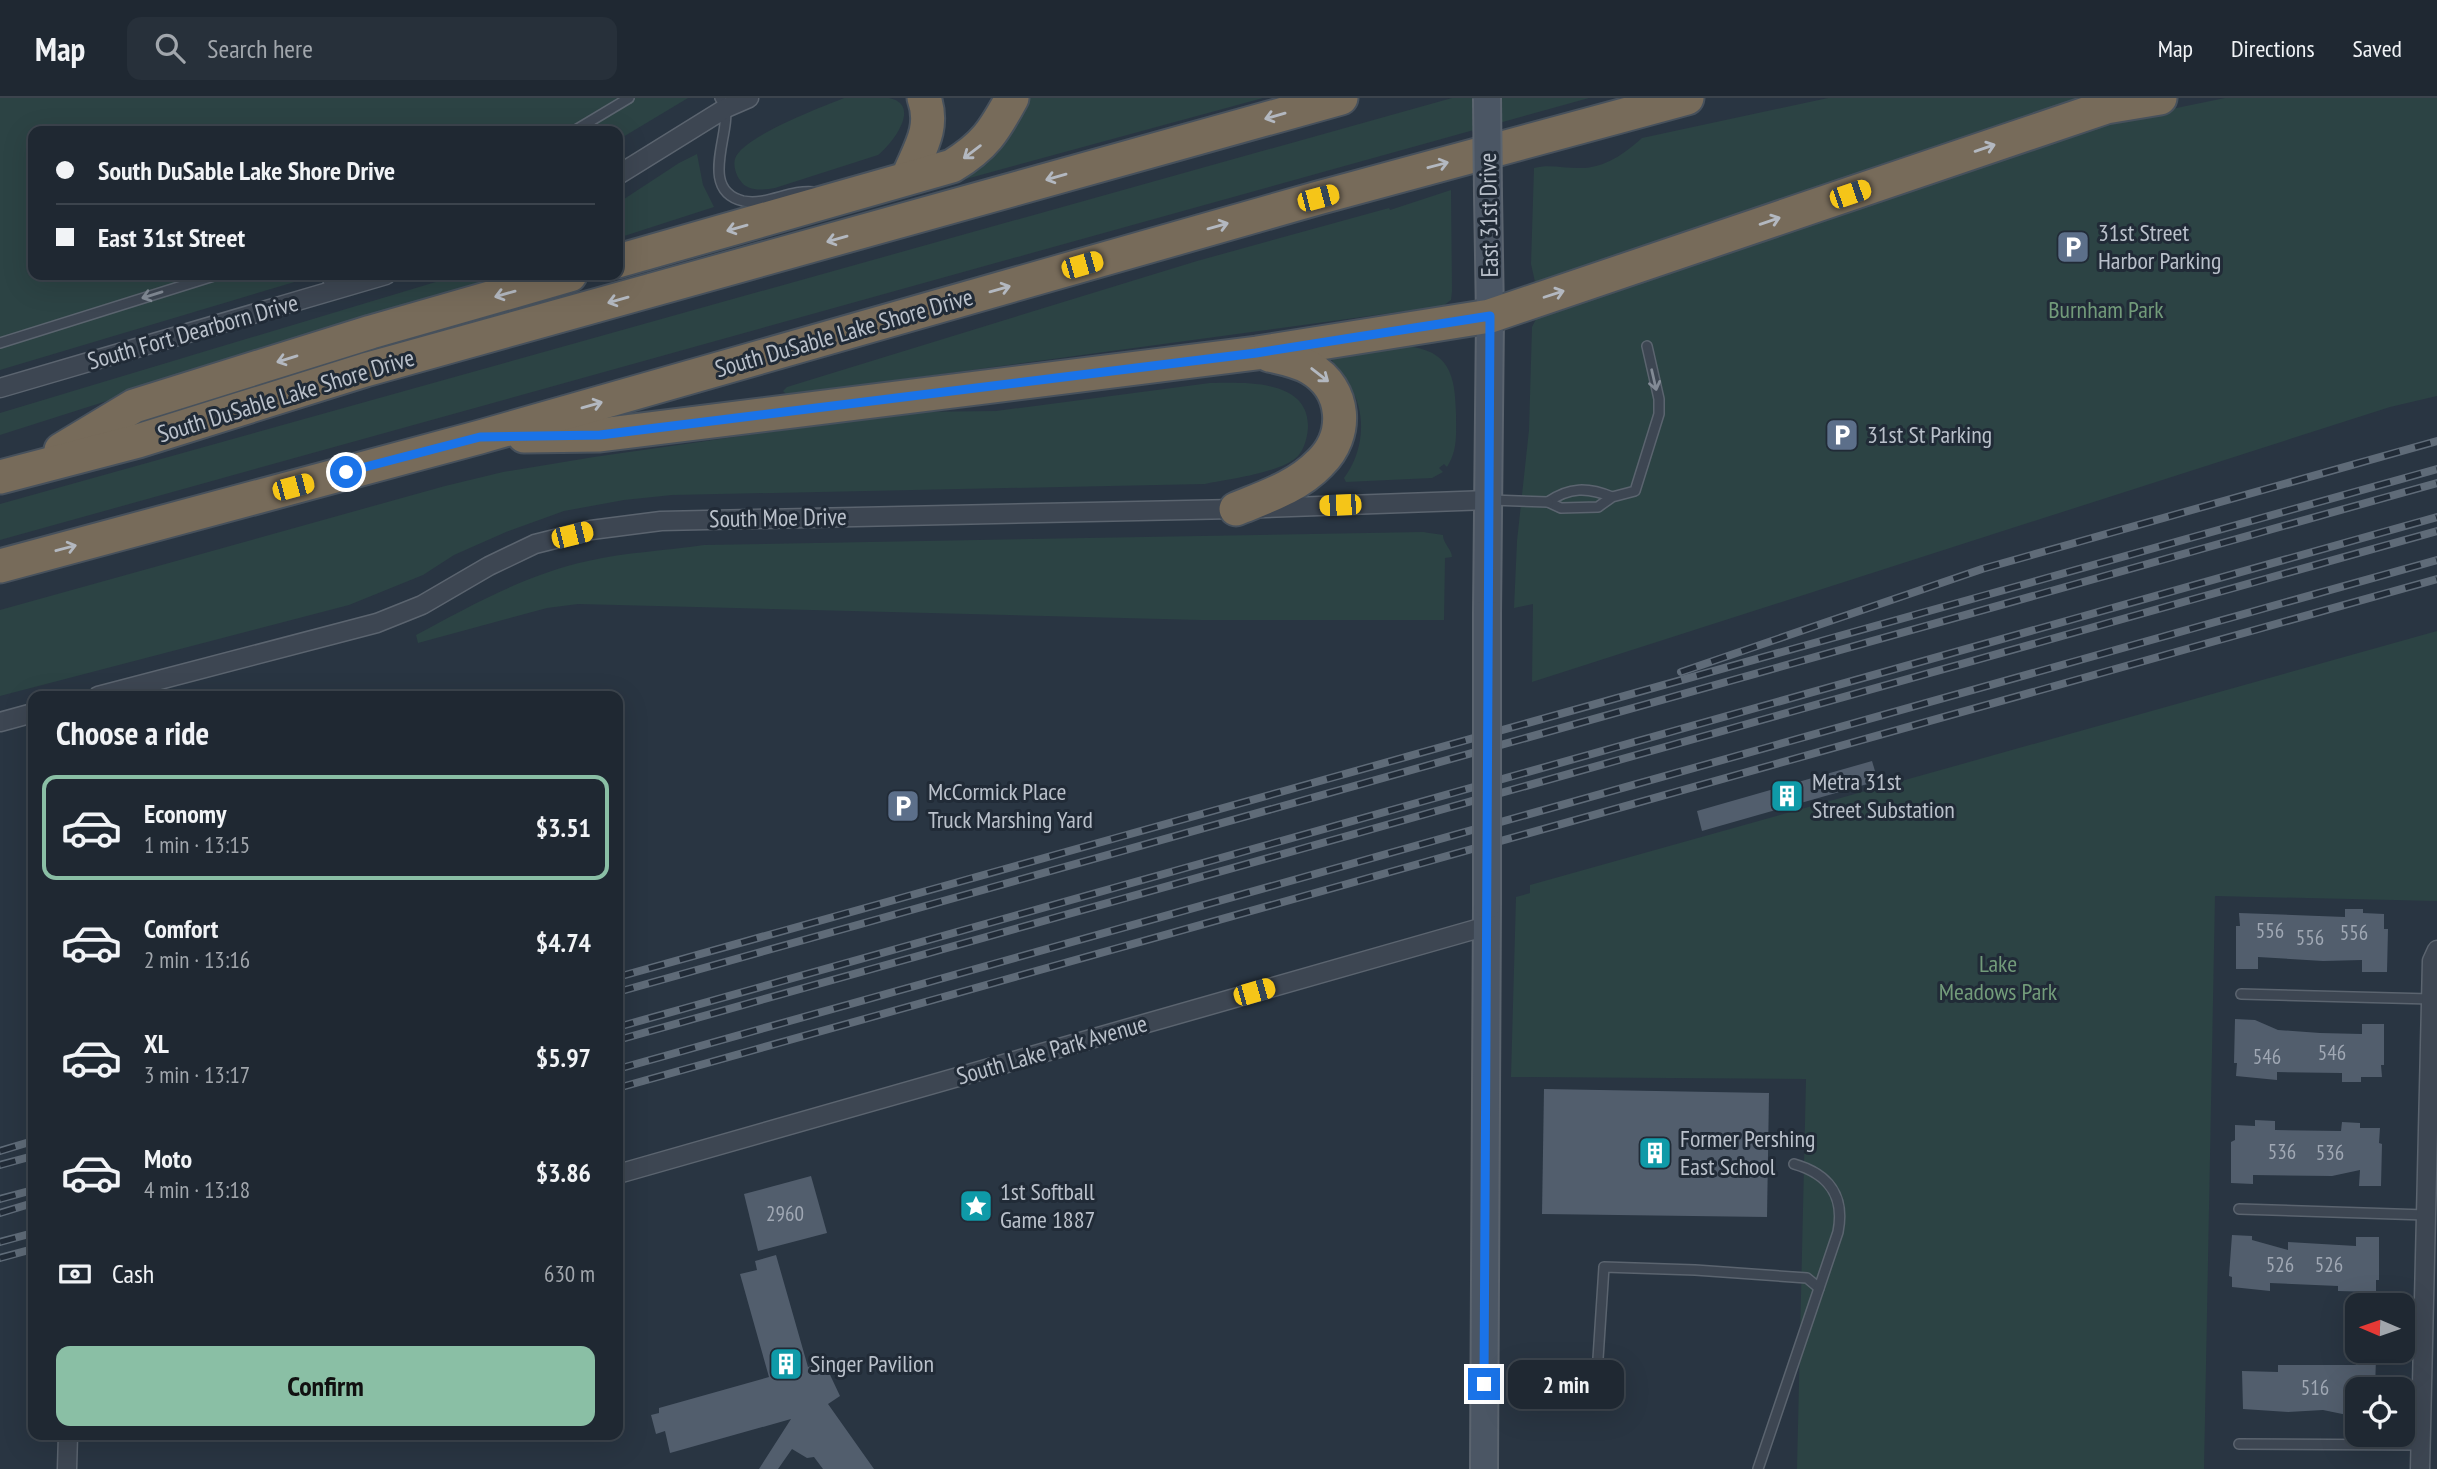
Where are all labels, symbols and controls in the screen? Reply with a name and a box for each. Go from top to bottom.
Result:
search box [127,17,617,80]
text: Map [35,27,85,70]
icon: search [151,29,189,67]
text: Search here [207,32,313,65]
text: Map [2158,33,2193,64]
text: Directions [2231,33,2315,64]
text: Saved [2353,33,2402,64]
one-way arrow [1264,111,1286,124]
one-way arrow [1974,141,1996,153]
one-way arrow [963,145,982,159]
street label: East 31st Drive [1472,152,1505,278]
text: South DuSable Lake Shore Drive [98,154,395,187]
one-way arrow [1426,158,1448,171]
one-way arrow [1045,172,1067,185]
car [1827,177,1874,211]
car [1295,182,1342,214]
one-way arrow [1759,214,1781,227]
place label: 31st Street Harbor Parking [2098,217,2221,276]
one-way arrow [1207,219,1229,232]
text: East 31st Street [98,221,245,254]
one-way arrow [727,222,749,235]
parking icon: 31st Street Harbor Parking [2054,228,2092,266]
one-way arrow [826,233,848,246]
car [1059,249,1106,281]
street label: South DuSable Lake Shore Drive [711,281,976,384]
one-way arrow [988,281,1010,294]
street label: South Fort Dearborn Drive [84,287,302,376]
one-way arrow [1543,287,1565,299]
one-way arrow [494,288,516,301]
one-way arrow [141,290,163,303]
one-way arrow [607,294,629,307]
park label: Burnham Park [2048,294,2164,325]
street label: South DuSable Lake Shore Drive [154,342,418,449]
one-way arrow [276,353,298,366]
one-way arrow [1310,368,1329,383]
one-way arrow [1648,368,1662,391]
one-way arrow [581,397,603,410]
parking icon: 31st St Parking [1823,416,1861,454]
place label: 31st St Parking [1867,419,1992,450]
route start [330,456,362,488]
car [270,471,317,503]
car [1319,494,1362,516]
street label: South Moe Drive [709,501,847,534]
car [550,520,595,550]
one-way arrow [54,541,77,554]
text: Choose a ride [56,712,209,754]
place label: Metra 31st Street Substation [1812,766,1955,825]
place label: McCormick Place Truck Marshing Yard [928,776,1093,835]
building icon: Metra 31st Street Substation [1768,777,1806,815]
parking icon: McCormick Place Truck Marshing Yard [884,787,922,825]
icon: car [60,796,123,859]
text: Economy [144,797,226,830]
text: $3.51 [536,811,591,844]
text: 1 min · 13:15 [144,830,250,859]
icon: car [60,911,123,974]
text: Comfort [144,912,218,945]
house number: 556 [2256,917,2284,944]
house number: 556 [2340,919,2368,946]
house number: 556 [2296,924,2324,951]
text: $4.74 [536,926,591,959]
text: 2 min · 13:16 [144,945,250,974]
park label: Lake Meadows Park [1939,948,2058,1007]
car [1231,976,1278,1008]
street label: South Lake Park Avenue [953,1007,1151,1092]
icon: car [60,1026,123,1089]
text: XL [144,1027,169,1060]
house number: 546 [2318,1039,2346,1066]
text: $5.97 [536,1041,591,1074]
house number: 546 [2253,1043,2281,1070]
text: 3 min · 13:17 [144,1060,250,1089]
place label: Former Pershing East School [1680,1123,1815,1182]
building icon: Former Pershing East School [1636,1134,1674,1172]
house number: 536 [2268,1138,2296,1165]
house number: 536 [2316,1139,2344,1166]
icon: car [60,1141,123,1204]
text: Moto [144,1142,192,1175]
text: $3.86 [536,1156,591,1189]
text: 4 min · 13:18 [144,1175,250,1204]
place label: 1st Softball Game 1887 [1000,1176,1095,1235]
place icon: 1st Softball Game 1887 [957,1187,995,1225]
house number: 2960 [766,1200,804,1227]
house number: 526 [2266,1251,2294,1278]
house number: 526 [2315,1251,2343,1278]
icon: cash [56,1255,94,1293]
text: Cash [112,1257,154,1290]
text: 630 m [544,1259,595,1288]
north arrow [2345,1293,2415,1363]
map controls [2345,1293,2415,1447]
building icon: Singer Pavilion [767,1345,805,1383]
button: Confirm [56,1346,595,1426]
place label: Singer Pavilion [810,1348,934,1379]
callout: 2 min [1508,1360,1624,1408]
route end [1468,1368,1500,1400]
text: 2 min [1543,1370,1589,1399]
house number: 516 [2301,1374,2329,1401]
button: locate [2345,1377,2415,1447]

